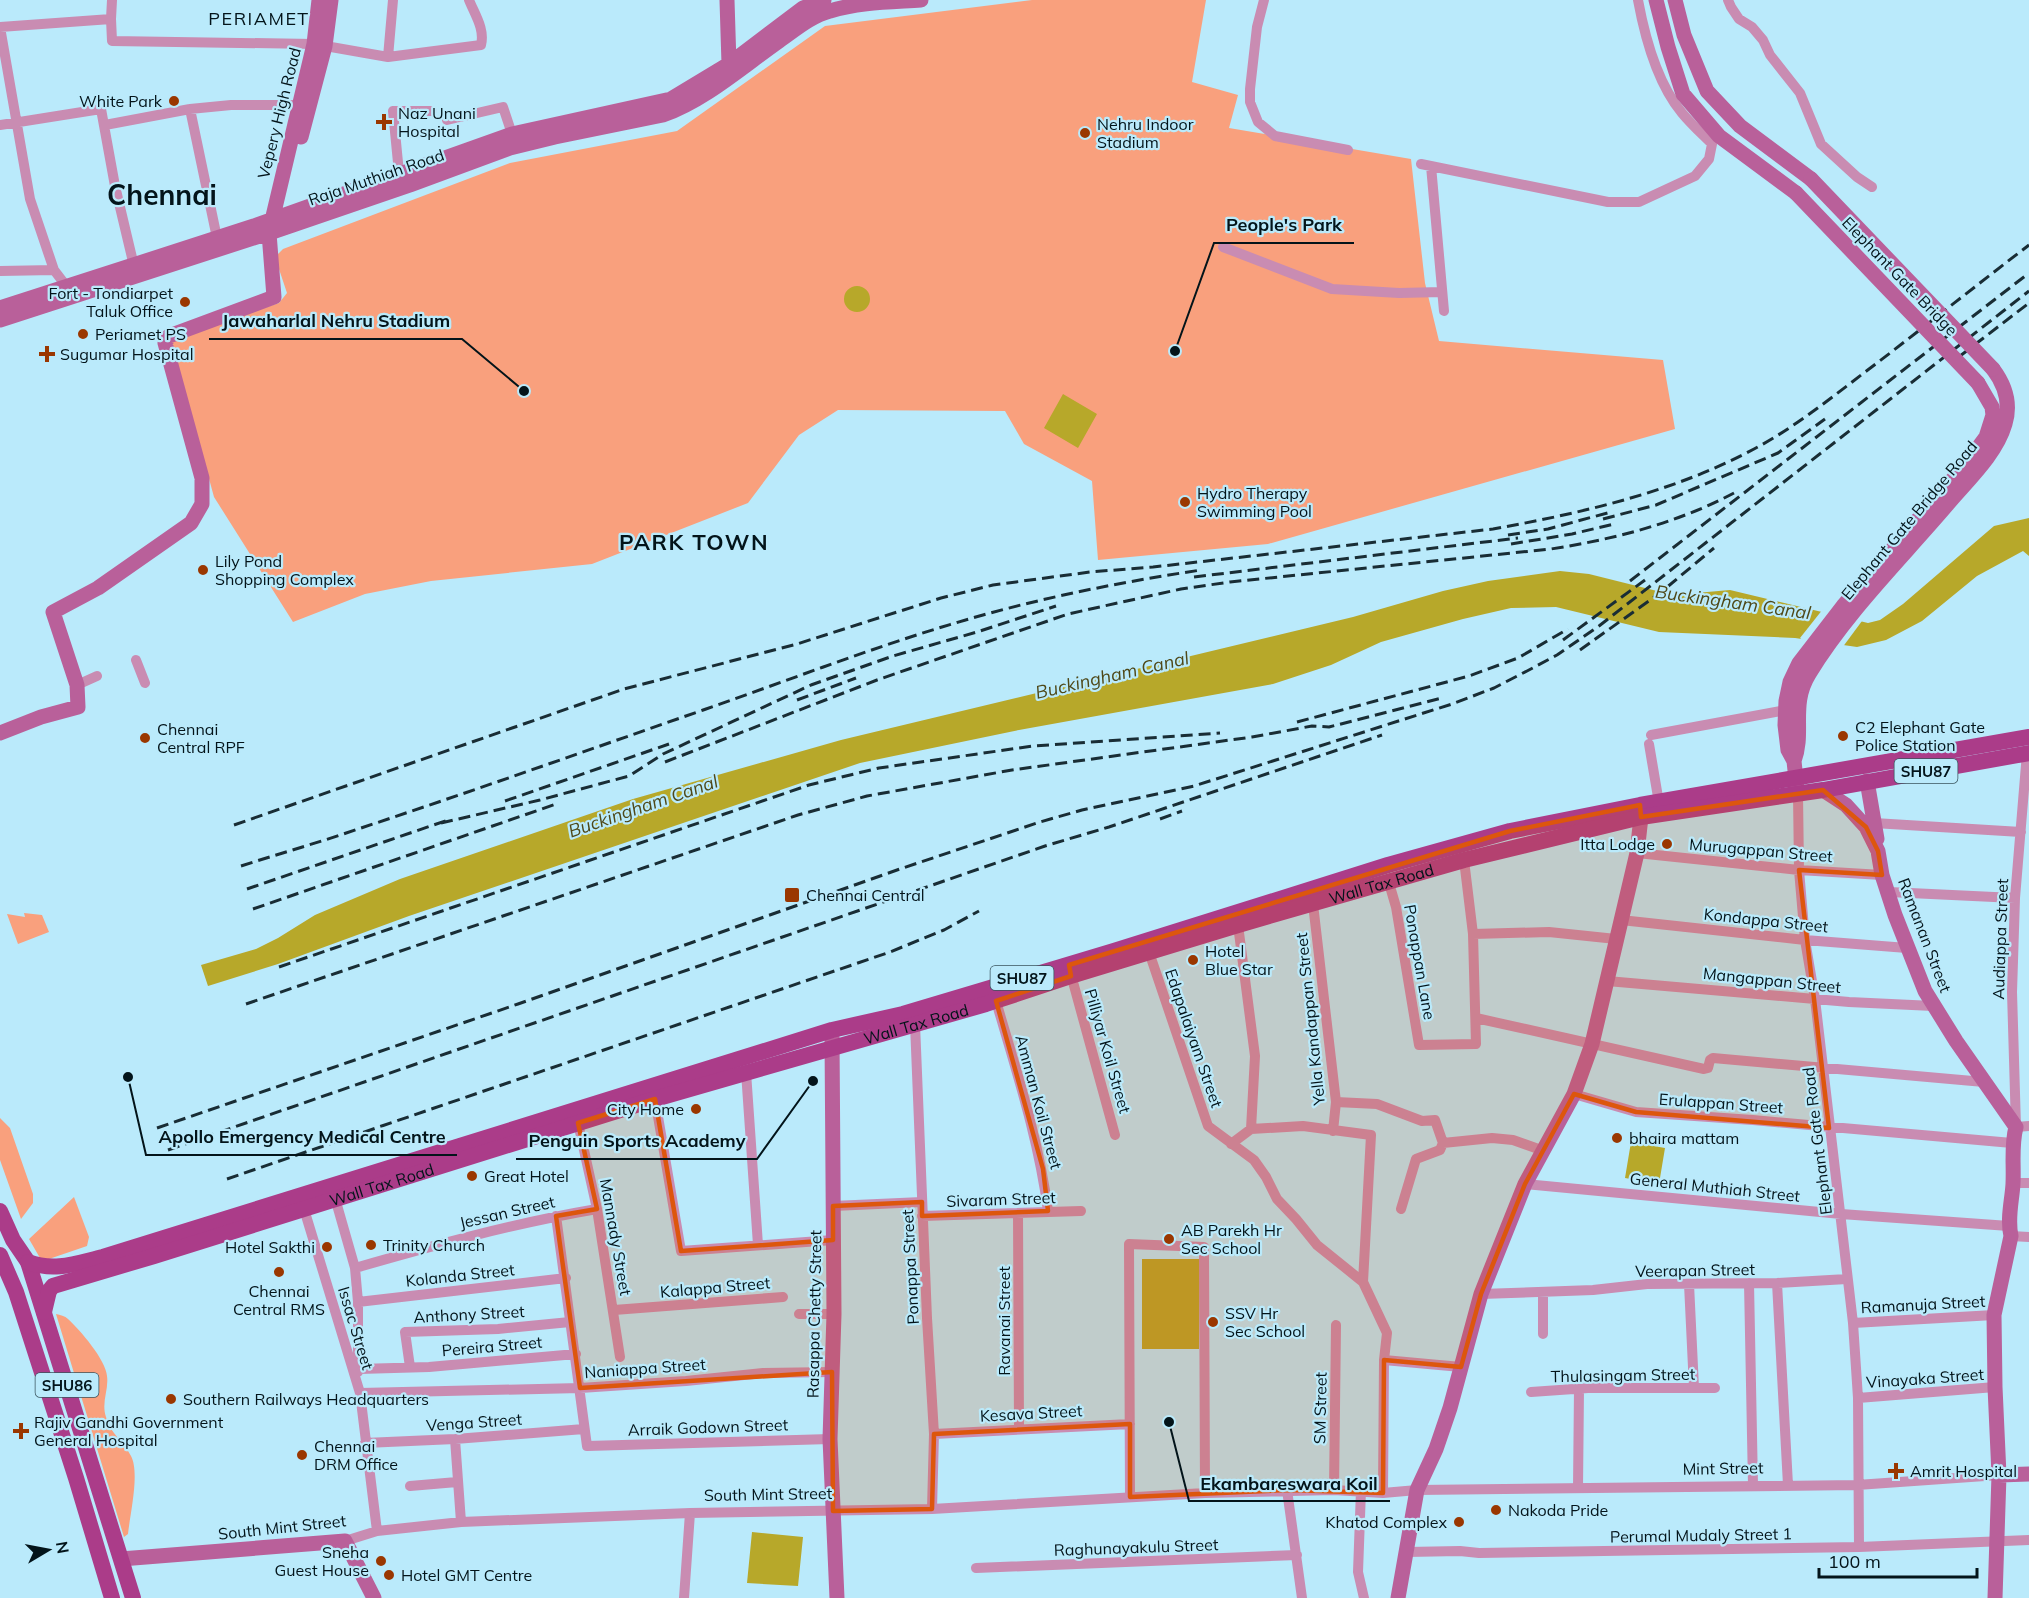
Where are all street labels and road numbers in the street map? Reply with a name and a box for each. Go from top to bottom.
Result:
street label: Vepery High Road [253,45,305,181]
street label: Raja Muthiah Road [305,144,447,210]
street label: Elephant Gate Bridge [1838,212,1962,340]
street label: Elephant Gate Bridge Road [1837,437,1981,603]
road number: SHU87 [1894,759,1958,783]
street label: Murugappan Street [1688,834,1834,866]
street label: Wall Tax Road [1327,859,1436,908]
street label: Ramanan Street [1894,875,1956,995]
street label: Audiappa Street [1988,878,2012,1000]
street label: Ponappan Lane [1400,903,1440,1021]
street label: Kondappa Street [1703,904,1830,937]
street label: Yella Kandappan Street [1291,931,1329,1107]
street label: Mangappan Street [1702,963,1842,997]
road number: SHU87 [990,966,1054,990]
street label: Edapalaiyam Street [1161,966,1227,1110]
street label: Pilliyar Koil Street [1081,986,1135,1116]
street label: Wall Tax Road [861,1000,971,1049]
street label: Amman Koil Street [1011,1033,1067,1172]
street label: Elephant Gate Road [1798,1066,1836,1216]
street label: Erulappan Street [1658,1089,1784,1117]
street label: Wall Tax Road [327,1159,436,1210]
street label: General Muthiah Street [1629,1168,1801,1206]
street label: Mannady Street [596,1177,636,1297]
street label: Sivaram Street [946,1187,1056,1211]
street label: Jessan Street [457,1191,557,1233]
street label: Ponappa Street [897,1208,923,1325]
street label: Rasappa Chetty Street [803,1229,825,1398]
street label: Kolanda Street [404,1259,516,1291]
street label: Veerapan Street [1635,1259,1756,1281]
street label: Ravanai Street [994,1266,1014,1376]
street label: Kalappa Street [659,1272,771,1302]
street label: Issac Street [334,1284,378,1372]
street label: Ramanuja Street [1860,1291,1986,1317]
street label: Anthony Street [413,1301,526,1327]
street label: Pereira Street [441,1332,543,1360]
street label: Naniappa Street [584,1354,707,1382]
street label: Thulasingam Street [1551,1364,1696,1386]
street label: Vinayaka Street [1865,1364,1985,1392]
street label: SM Street [1309,1371,1331,1444]
road number: SHU86 [36,1373,98,1397]
street label: Kesava Street [979,1400,1083,1426]
street label: Venga Street [425,1409,523,1435]
street label: Arraik Godown Street [628,1414,789,1440]
street label: Mint Street [1682,1457,1764,1479]
street label: South Mint Street [704,1483,833,1505]
street label: South Mint Street [217,1510,347,1544]
street label: Perumal Mudaly Street 1 [1610,1523,1792,1547]
street label: Raghunayakulu Street [1053,1534,1219,1560]

